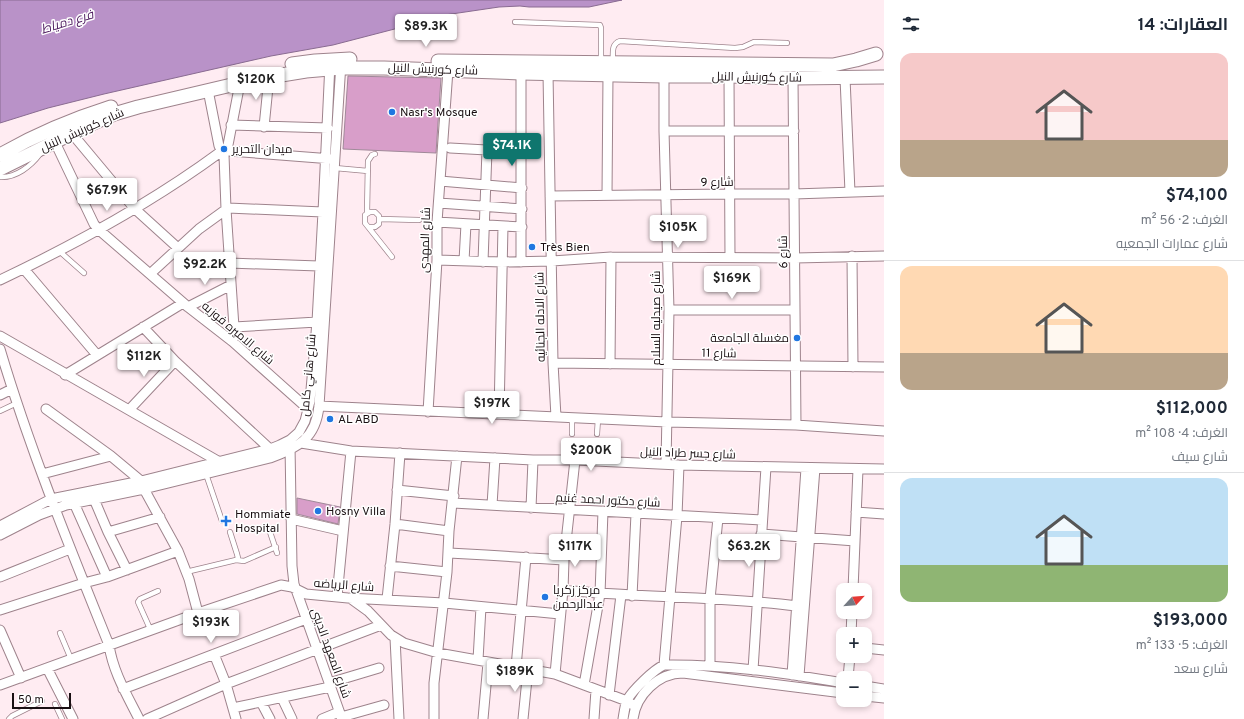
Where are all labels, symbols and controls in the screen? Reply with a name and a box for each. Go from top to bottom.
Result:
water label: فرع دمياط [39,7,97,38]
icon: filters [900,13,922,35]
pin: $89.3K [393,14,459,48]
text: العقارات: 14 [1138,15,1228,37]
text: $89.3K [404,19,448,35]
street label: شارع كورنيش النيل [388,60,478,80]
pin: $120K [228,67,284,101]
street label: شارع كورنيش النيل [712,69,802,87]
text: $120K [237,72,275,88]
icon: home [1028,79,1100,151]
street label: شارع كورنيش النيل [38,105,127,157]
place label: Nasr's Mosque [400,105,477,121]
marker: Nasr's Mosque [387,107,397,117]
pin: $74.1K [479,133,545,167]
text: $74.1K [492,138,532,154]
place label: ميدان التحرير [231,142,292,158]
marker: ميدان التحرير [219,144,229,154]
street label: شارع 9 [700,175,734,191]
pin: $67.9K [74,178,140,212]
text: $67.9K [86,183,128,199]
text: $74,100 [1166,185,1228,207]
street label: شارع المهدى [417,207,435,273]
text: الغرف: 2 · 56 m² [1141,213,1228,229]
pin: $105K [650,215,706,249]
text: $105K [659,220,697,236]
street label: شارع 6 [776,235,792,269]
text: شارع عمارات الجمعيه [1116,237,1228,253]
place label: Très Bien [540,240,590,256]
marker: Très Bien [527,242,537,252]
pin: $92.2K [172,252,238,286]
text: $92.2K [183,257,227,273]
pin: $169K [704,266,760,300]
street label: شارع صيدليه السلام [649,271,665,365]
text: $169K [713,271,751,287]
street label: شارع الادله الجنائيه [532,272,550,362]
icon: home [1028,292,1100,364]
street label: شارع الاميره فوزيه [198,299,277,369]
place label: مغسلة الجامعة [710,331,789,347]
street label: شارع هاني كامل [297,333,322,417]
marker: مغسلة الجامعة [792,333,802,343]
pin: $112K [116,344,172,378]
street label: شارع 11 [701,346,737,362]
text: $112K [126,349,162,365]
pin: $197K [464,391,520,425]
text: $197K [474,396,510,412]
text: $112,000 [1156,398,1228,420]
place label: AL ABD [338,412,379,428]
marker: AL ABD [325,414,335,424]
text: الغرف: 4 · 108 m² [1135,426,1228,442]
pin: $200K [563,438,619,472]
text: $200K [570,443,612,459]
street label: شارع جسر طراد النيل [640,444,736,464]
text: شارع سيف [1171,450,1228,466]
street label: شارع دكتور احمد غنيم [555,490,661,512]
place label: Hosny Villa [326,504,386,520]
icon: home [1028,504,1100,576]
marker: Hosny Villa [313,506,323,516]
place label: Hommiate Hospital [235,507,291,537]
marker: Hommiate Hospital [220,515,232,527]
pin: $117K [547,534,603,568]
pin: $63.2K [716,534,782,568]
text: $117K [558,539,592,555]
text: $63.2K [727,539,771,555]
street label: شارع الرياضه [313,576,375,596]
place label: مركز زكريا عبدالرحمن [553,583,603,613]
north arrow [836,583,872,619]
map controls [836,583,872,707]
marker: مركز زكريا عبدالرحمن [540,592,550,602]
street label: شارع المعهد الدينى [306,606,354,701]
pin: $193K [183,610,239,644]
text: $193,000 [1153,610,1228,632]
text: $193K [192,615,230,631]
button: + [836,627,872,663]
text: الغرف: 5 · 133 m² [1136,638,1228,654]
pin: $189K [487,659,543,693]
text: شارع سعد [1174,662,1228,678]
text: $189K [496,664,534,680]
button: − [836,671,872,707]
scale bar [12,691,71,710]
text: 50 m [18,693,44,707]

